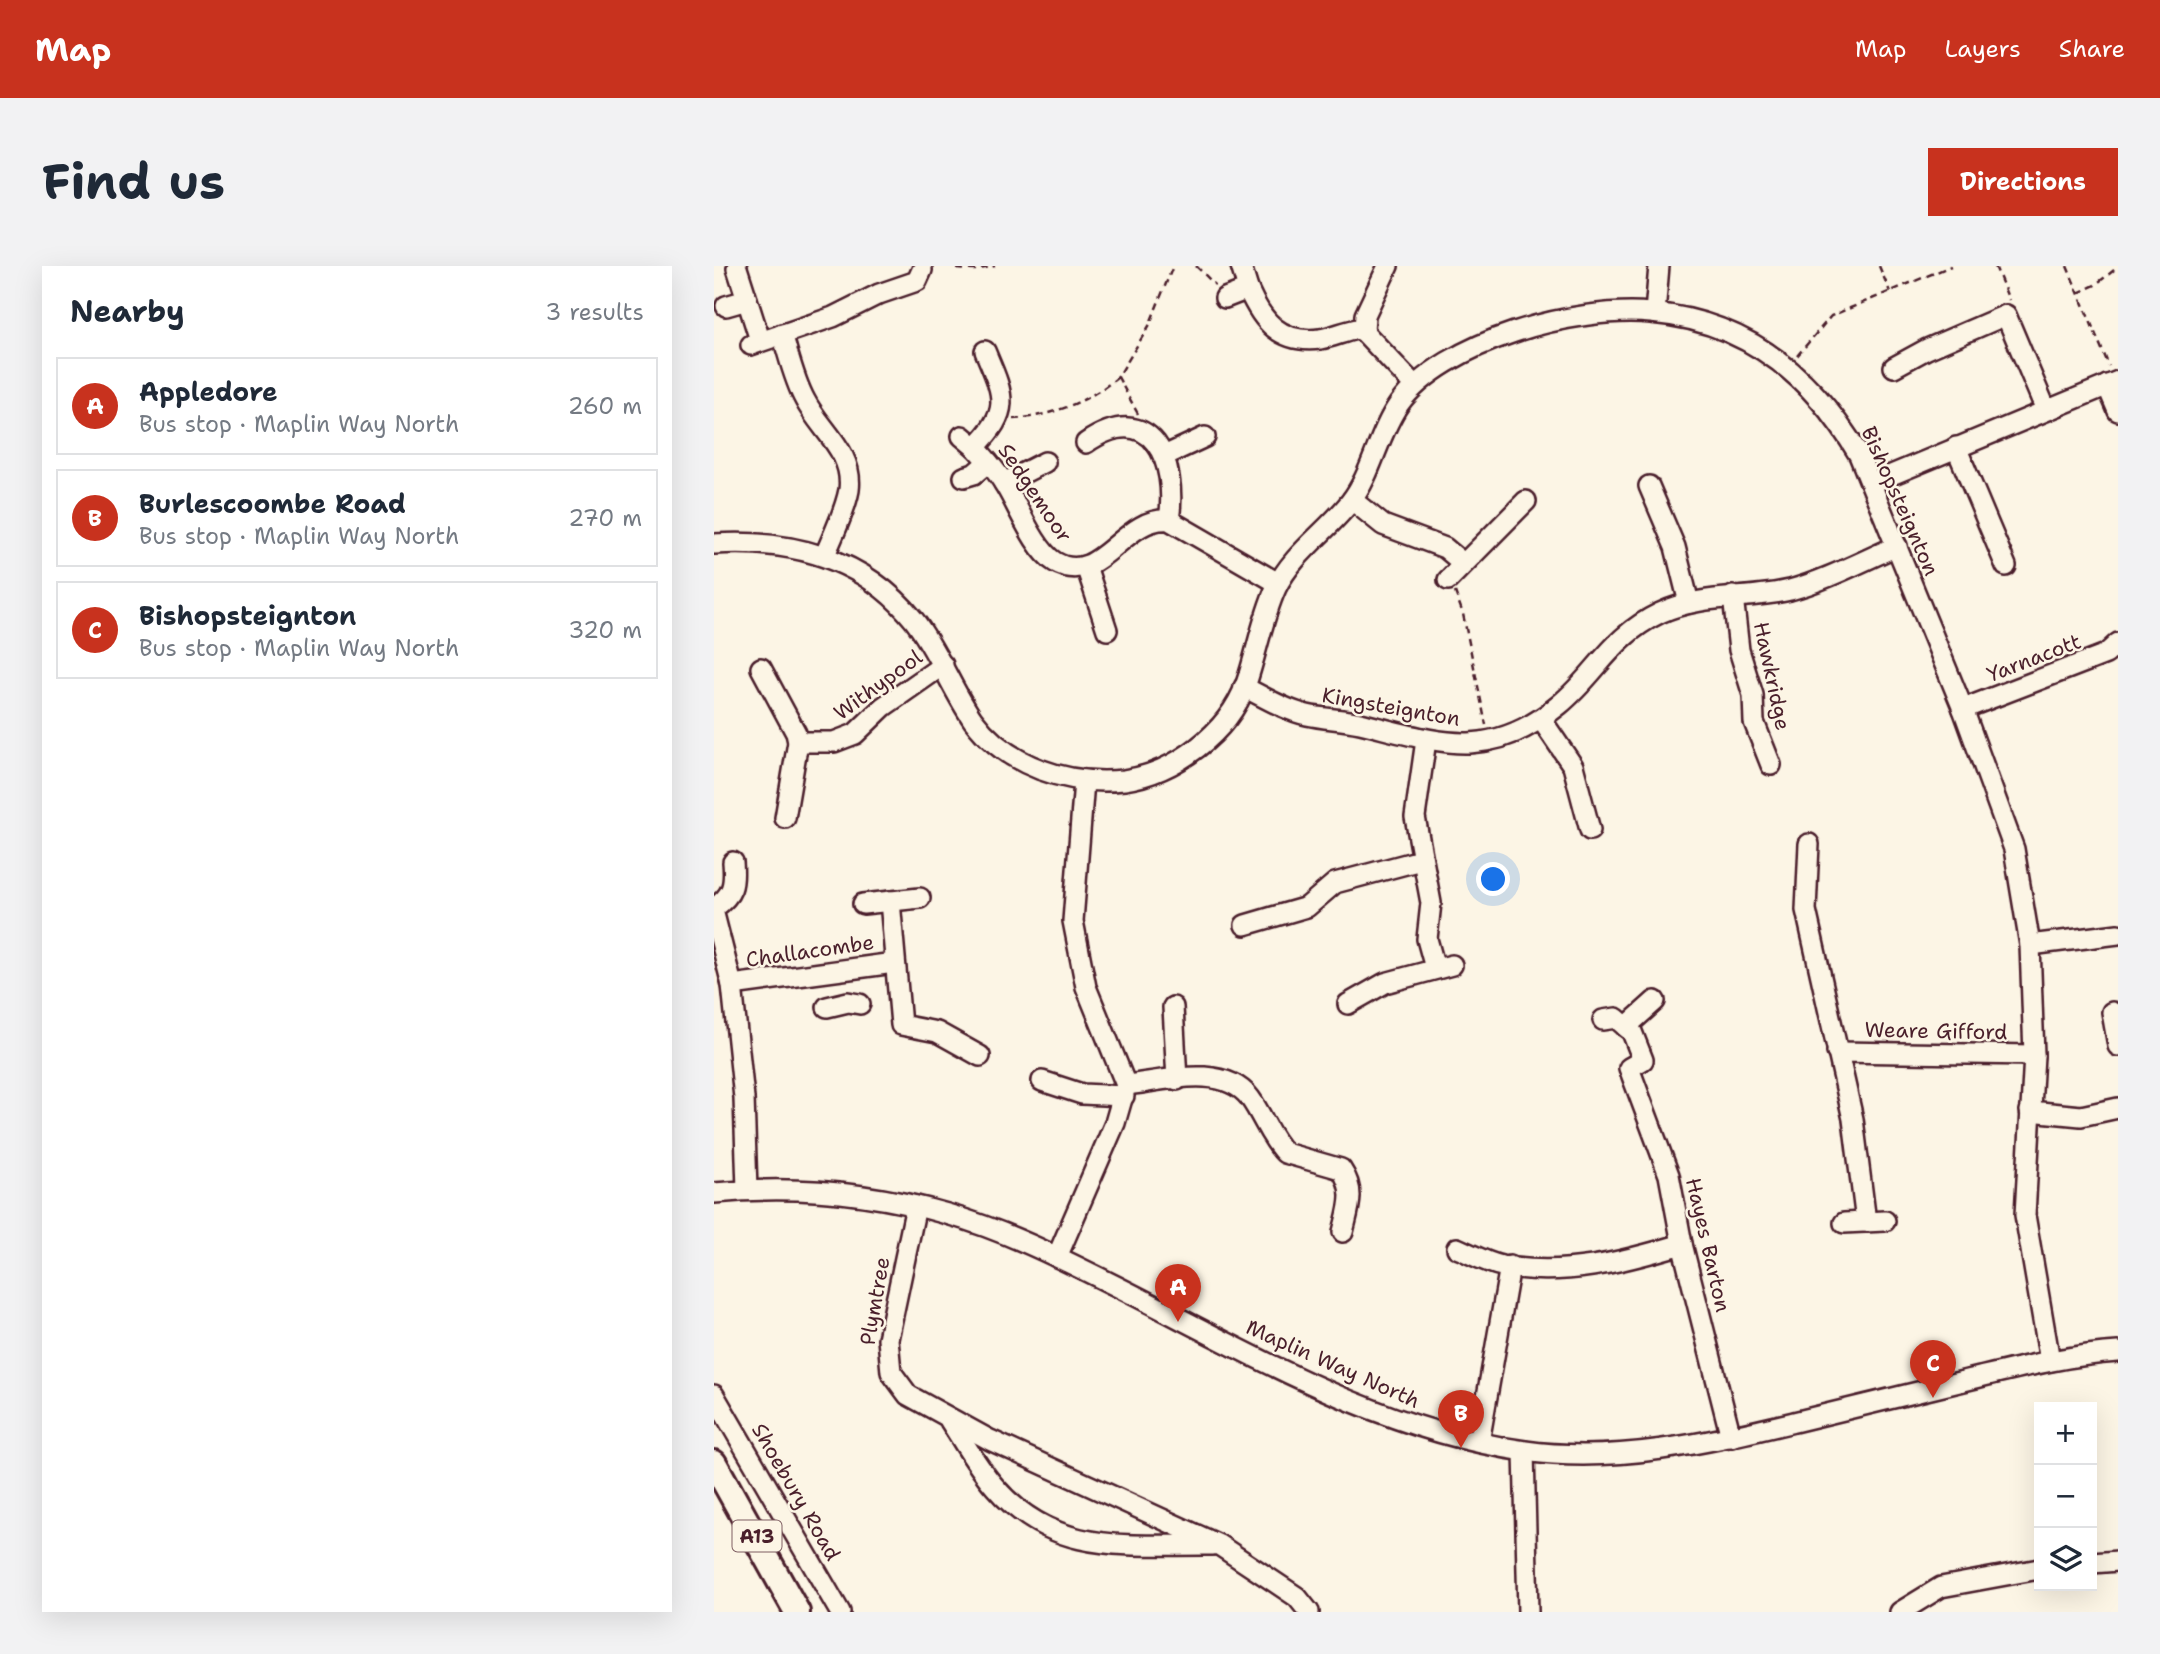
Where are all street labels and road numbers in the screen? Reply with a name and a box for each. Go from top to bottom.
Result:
street label: Bishopsteignton [1855,422,1945,580]
street label: Sedgemoor [992,438,1078,548]
street label: Hawkridge [1747,619,1797,733]
street label: Yarnacott [1983,627,2085,689]
street label: Withypool [828,643,928,727]
street label: Kingsteignton [1320,681,1462,733]
street label: Challacombe [744,928,876,974]
street label: Weare Gifford [1864,1016,2008,1046]
street label: Hayes Barton [1679,1175,1737,1315]
street label: Plymtree [853,1255,897,1347]
street label: Maplin Way North [1242,1313,1424,1415]
street label: Shoebury Road [745,1418,847,1566]
road number: A13 [733,1520,782,1552]

